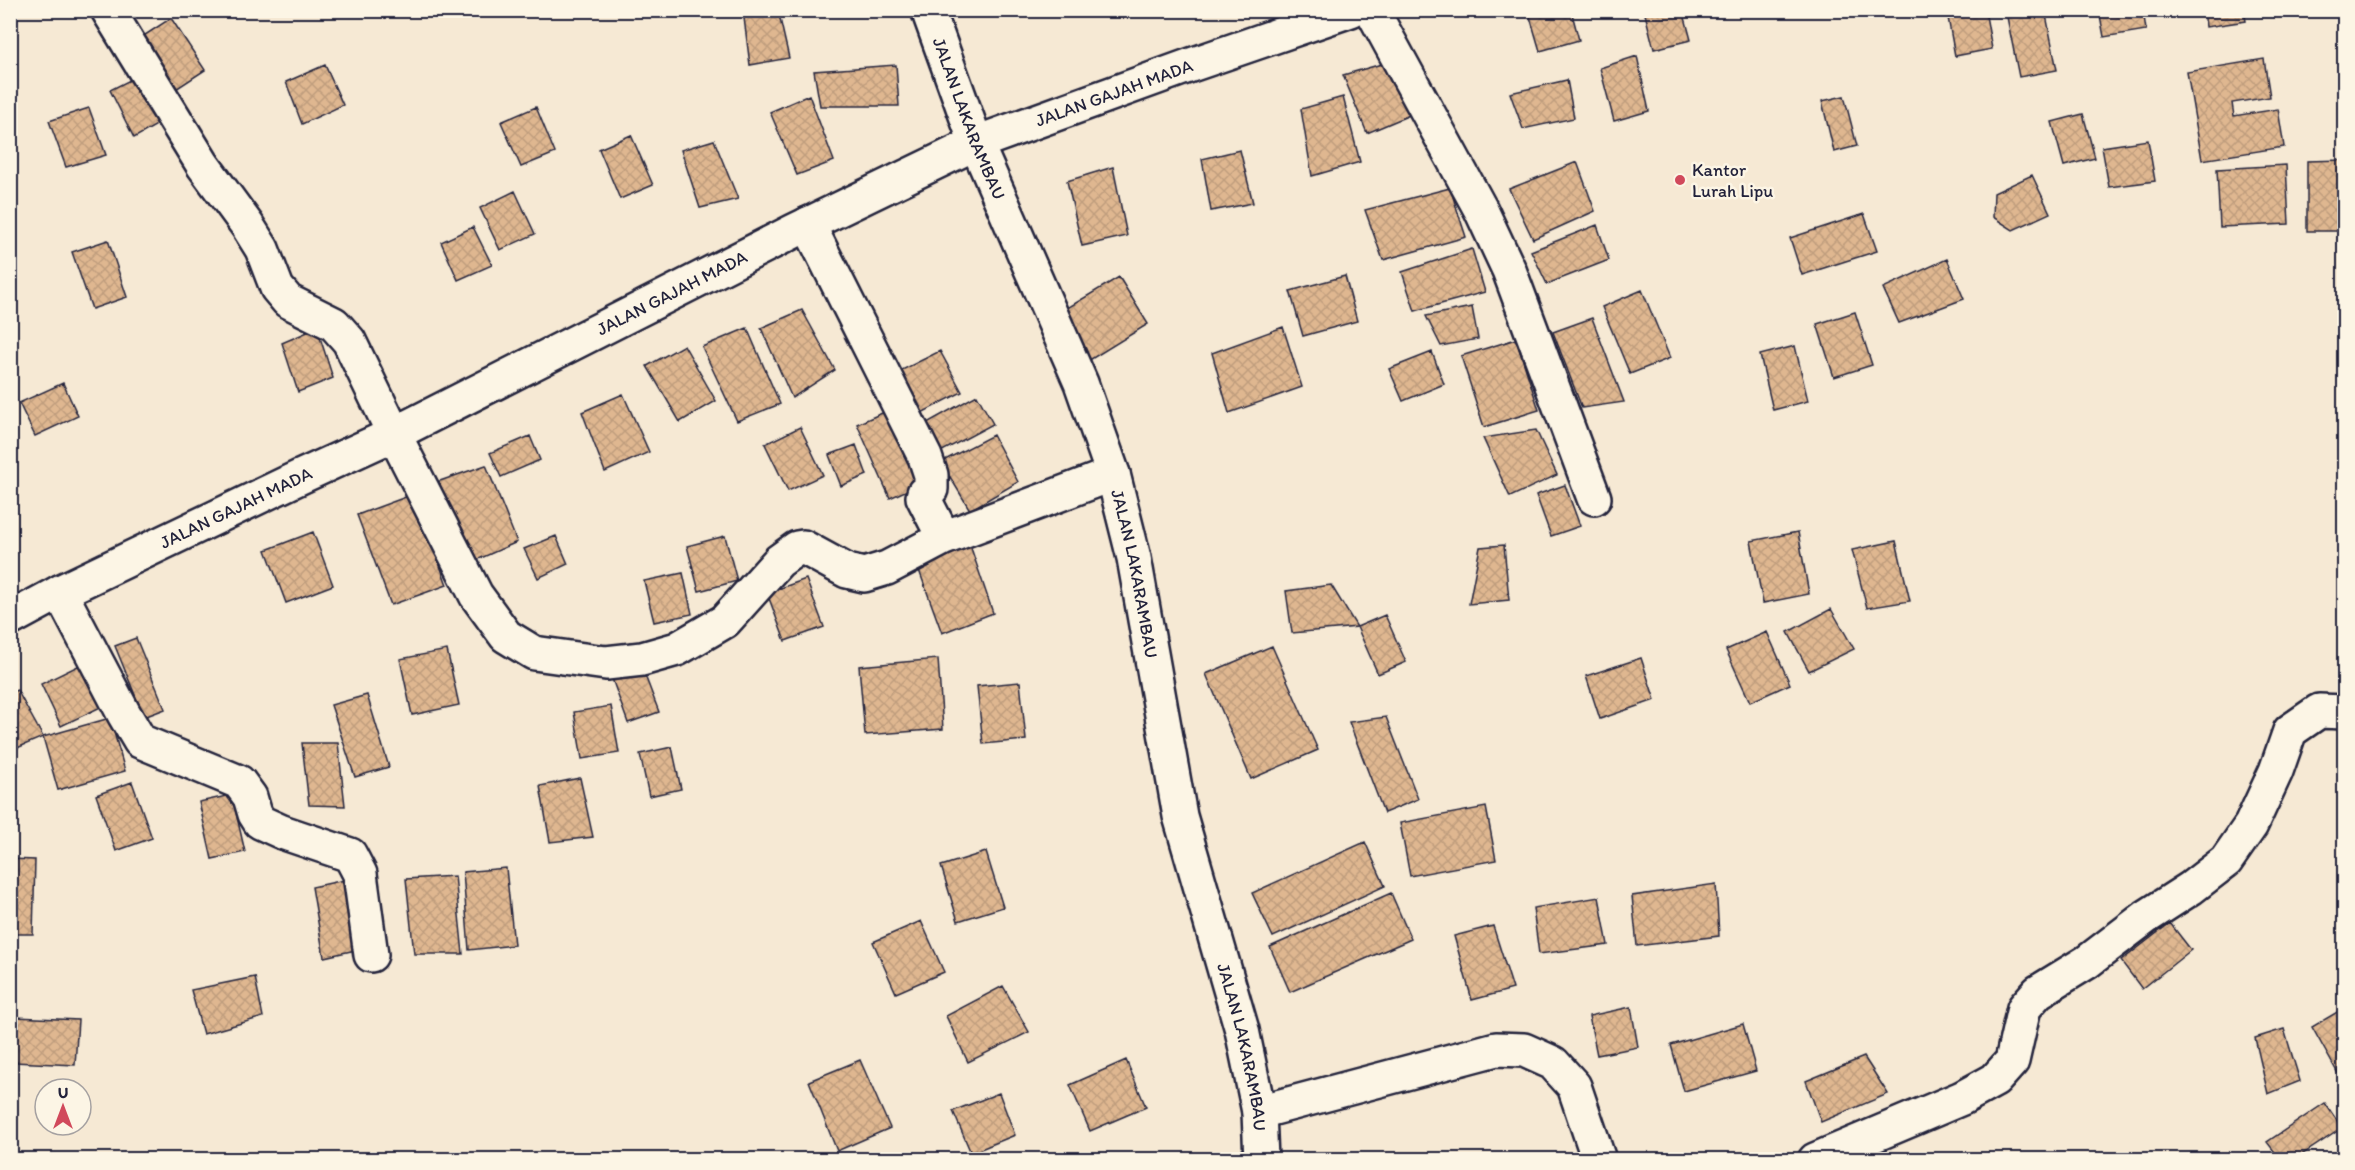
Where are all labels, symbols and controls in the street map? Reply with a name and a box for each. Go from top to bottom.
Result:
street label: JALAN LAKARAMBAU [928,35,1010,203]
street label: JALAN GAJAH MADA [1032,54,1196,131]
place label: Kantor Lurah Lipu [1692,159,1773,202]
marker: Kantor Lurah Lipu [1673,173,1687,187]
street label: JALAN GAJAH MADA [593,245,751,340]
street label: JALAN GAJAH MADA [156,462,316,553]
street label: JALAN LAKARAMBAU [1106,487,1163,660]
street label: JALAN LAKARAMBAU [1212,960,1271,1131]
north arrow [33,1077,93,1137]
text: U [58,1083,68,1102]

